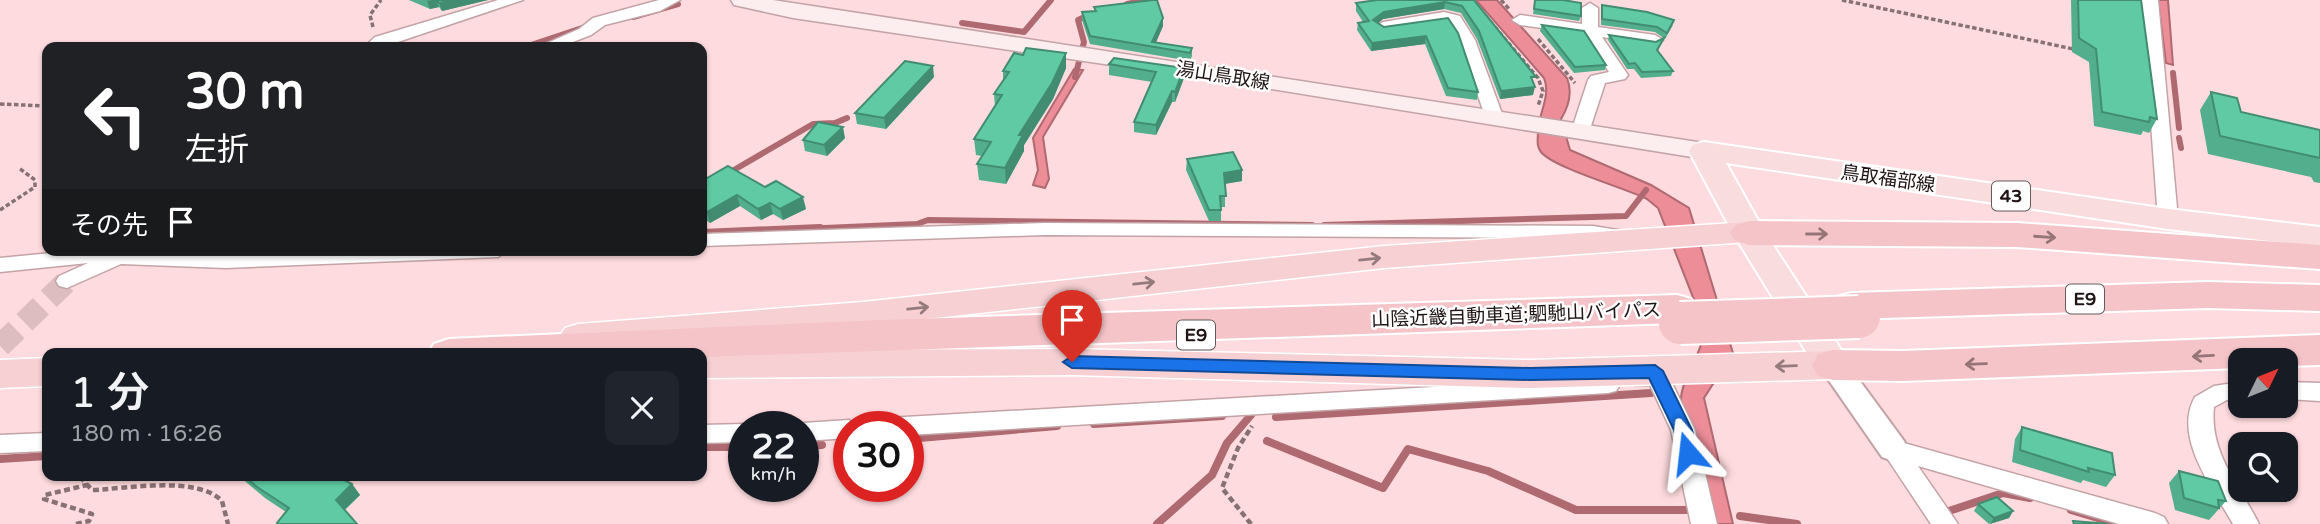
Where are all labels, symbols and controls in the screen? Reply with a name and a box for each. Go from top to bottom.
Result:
street label: 湯山鳥取線 [1174,58,1271,94]
text: 30 m [185,63,304,122]
icon: left [70,70,161,161]
text: 左折 [185,131,249,169]
street label: 鳥取福部線 [1839,161,1936,196]
road number: 43 [1992,182,2030,210]
icon: arrive [162,203,200,241]
text: その先 [70,210,148,241]
one-way arrow [1805,227,1828,240]
one-way arrow [2033,231,2055,244]
one-way arrow [1358,252,1381,265]
one-way arrow [1132,276,1155,289]
road number: E9 [2066,284,2104,314]
pin [1042,290,1102,362]
street label: 山陰近畿自動車道;駟馳山バイパス [1371,299,1661,331]
one-way arrow [906,301,929,314]
icon: arrive [1053,301,1091,339]
road number: E9 [1177,320,1215,349]
north arrow [2228,348,2298,418]
map controls [2228,348,2298,502]
one-way arrow [2192,349,2215,362]
one-way arrow [1964,357,1987,370]
one-way arrow [1774,360,1797,373]
text: 1 分 [70,368,149,419]
button: close [605,371,679,445]
speed limit sign: 30 [833,411,924,502]
position arrow [1651,416,1725,490]
text: 180 m · 16:26 [70,420,222,448]
text: 22 [752,426,795,468]
button: search [2228,432,2298,502]
text: km/h [751,463,796,485]

